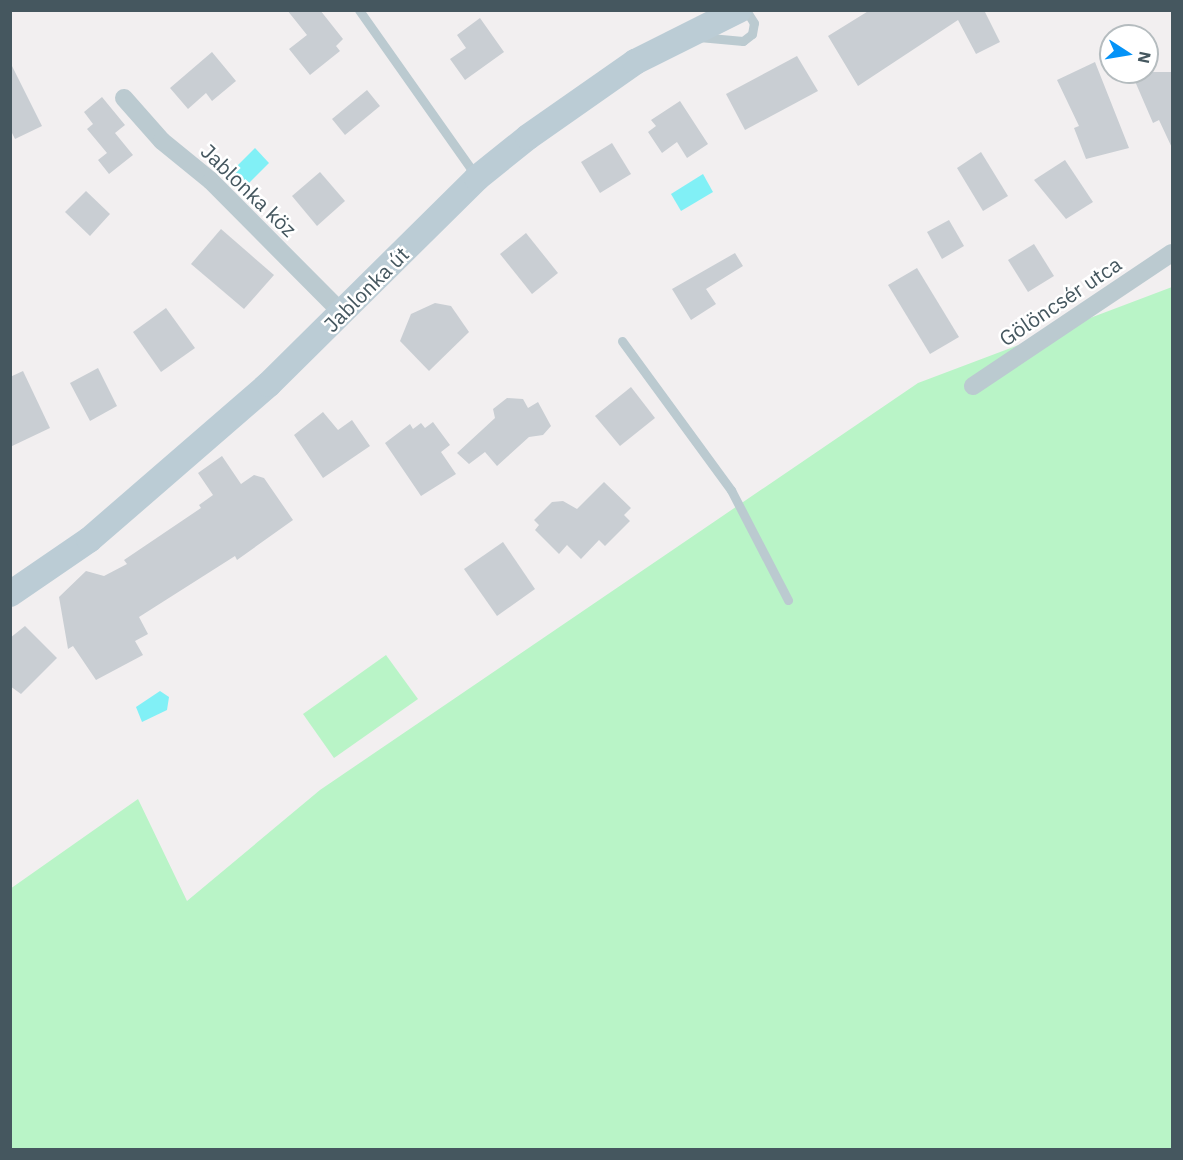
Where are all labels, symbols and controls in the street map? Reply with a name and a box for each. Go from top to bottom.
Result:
north arrow [1099,24,1159,84]
text: N [1134,50,1156,65]
street label: Jablonka köz [196,138,302,242]
street label: Jablonka út [318,241,414,337]
street label: Gölöncsér utca [994,251,1126,351]

